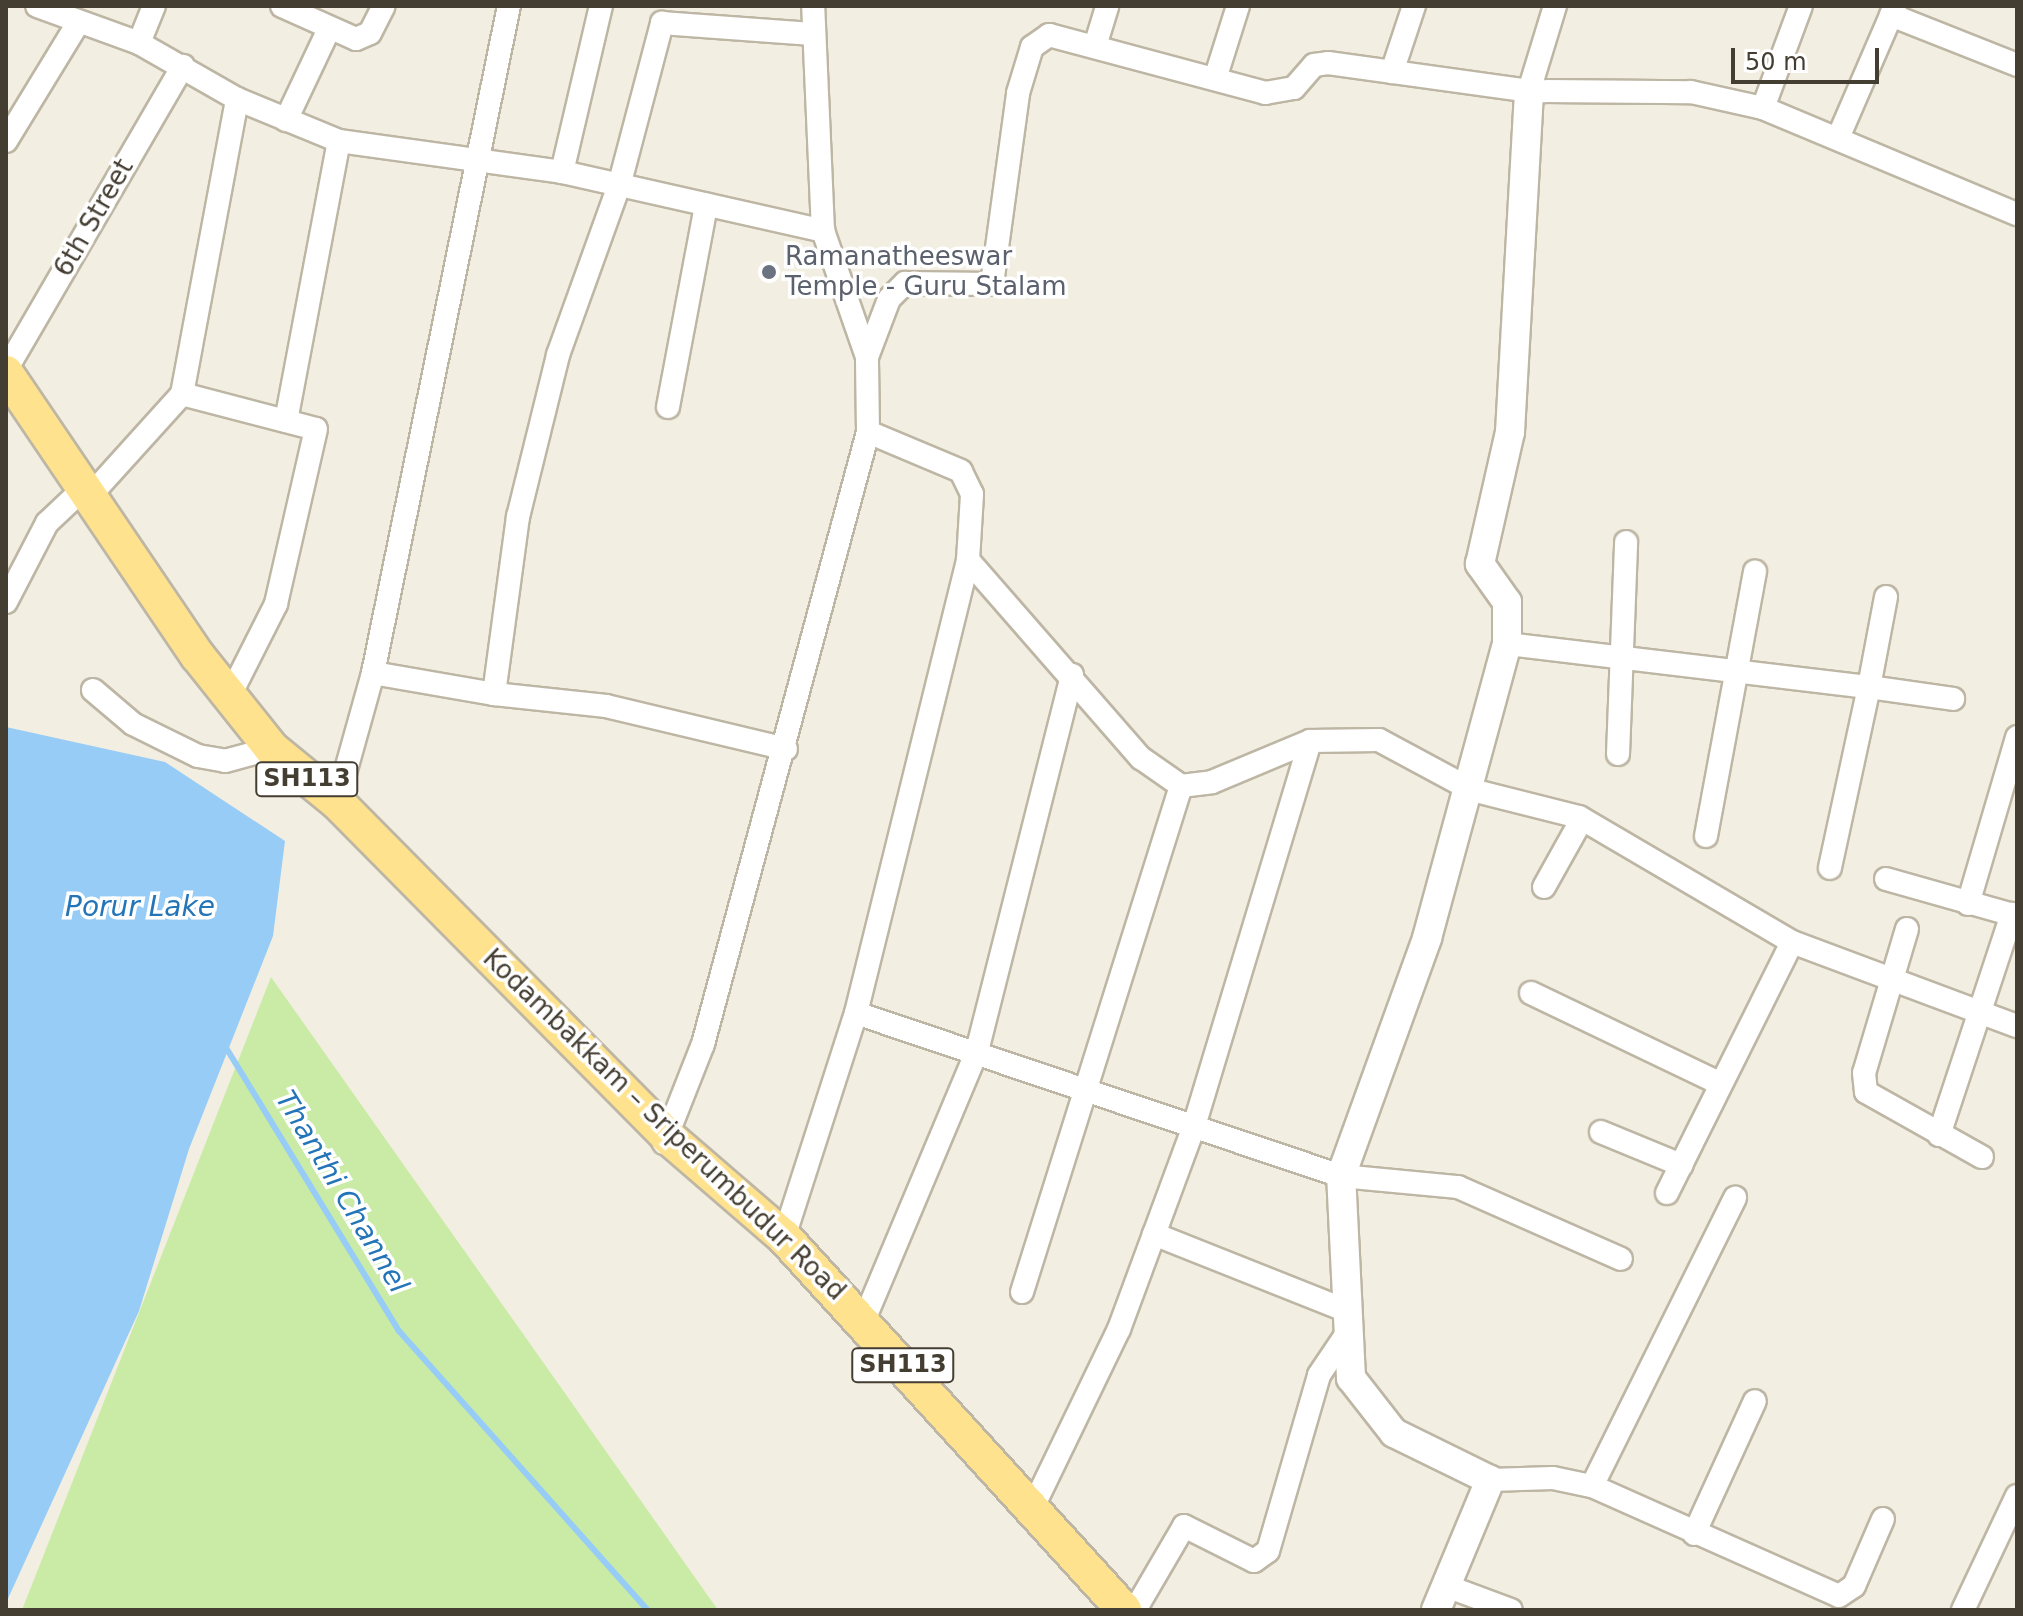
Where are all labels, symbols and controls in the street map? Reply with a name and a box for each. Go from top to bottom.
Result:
scale bar [1735,32,1883,82]
text: 50 m [1745,48,1807,76]
street label: 6th Street [48,154,140,282]
place label: Ramanatheeswar Temple - Guru Stalam [785,241,1067,302]
marker: Ramanatheeswar Temple - Guru Stalam [760,263,778,281]
road number: SH113 [255,759,359,799]
water label: Porur Lake [65,890,215,924]
street label: Kodambakkam – Sriperumbudur Road [476,943,852,1307]
water label: Thanthi Channel [268,1085,416,1299]
road number: SH113 [851,1345,955,1385]

